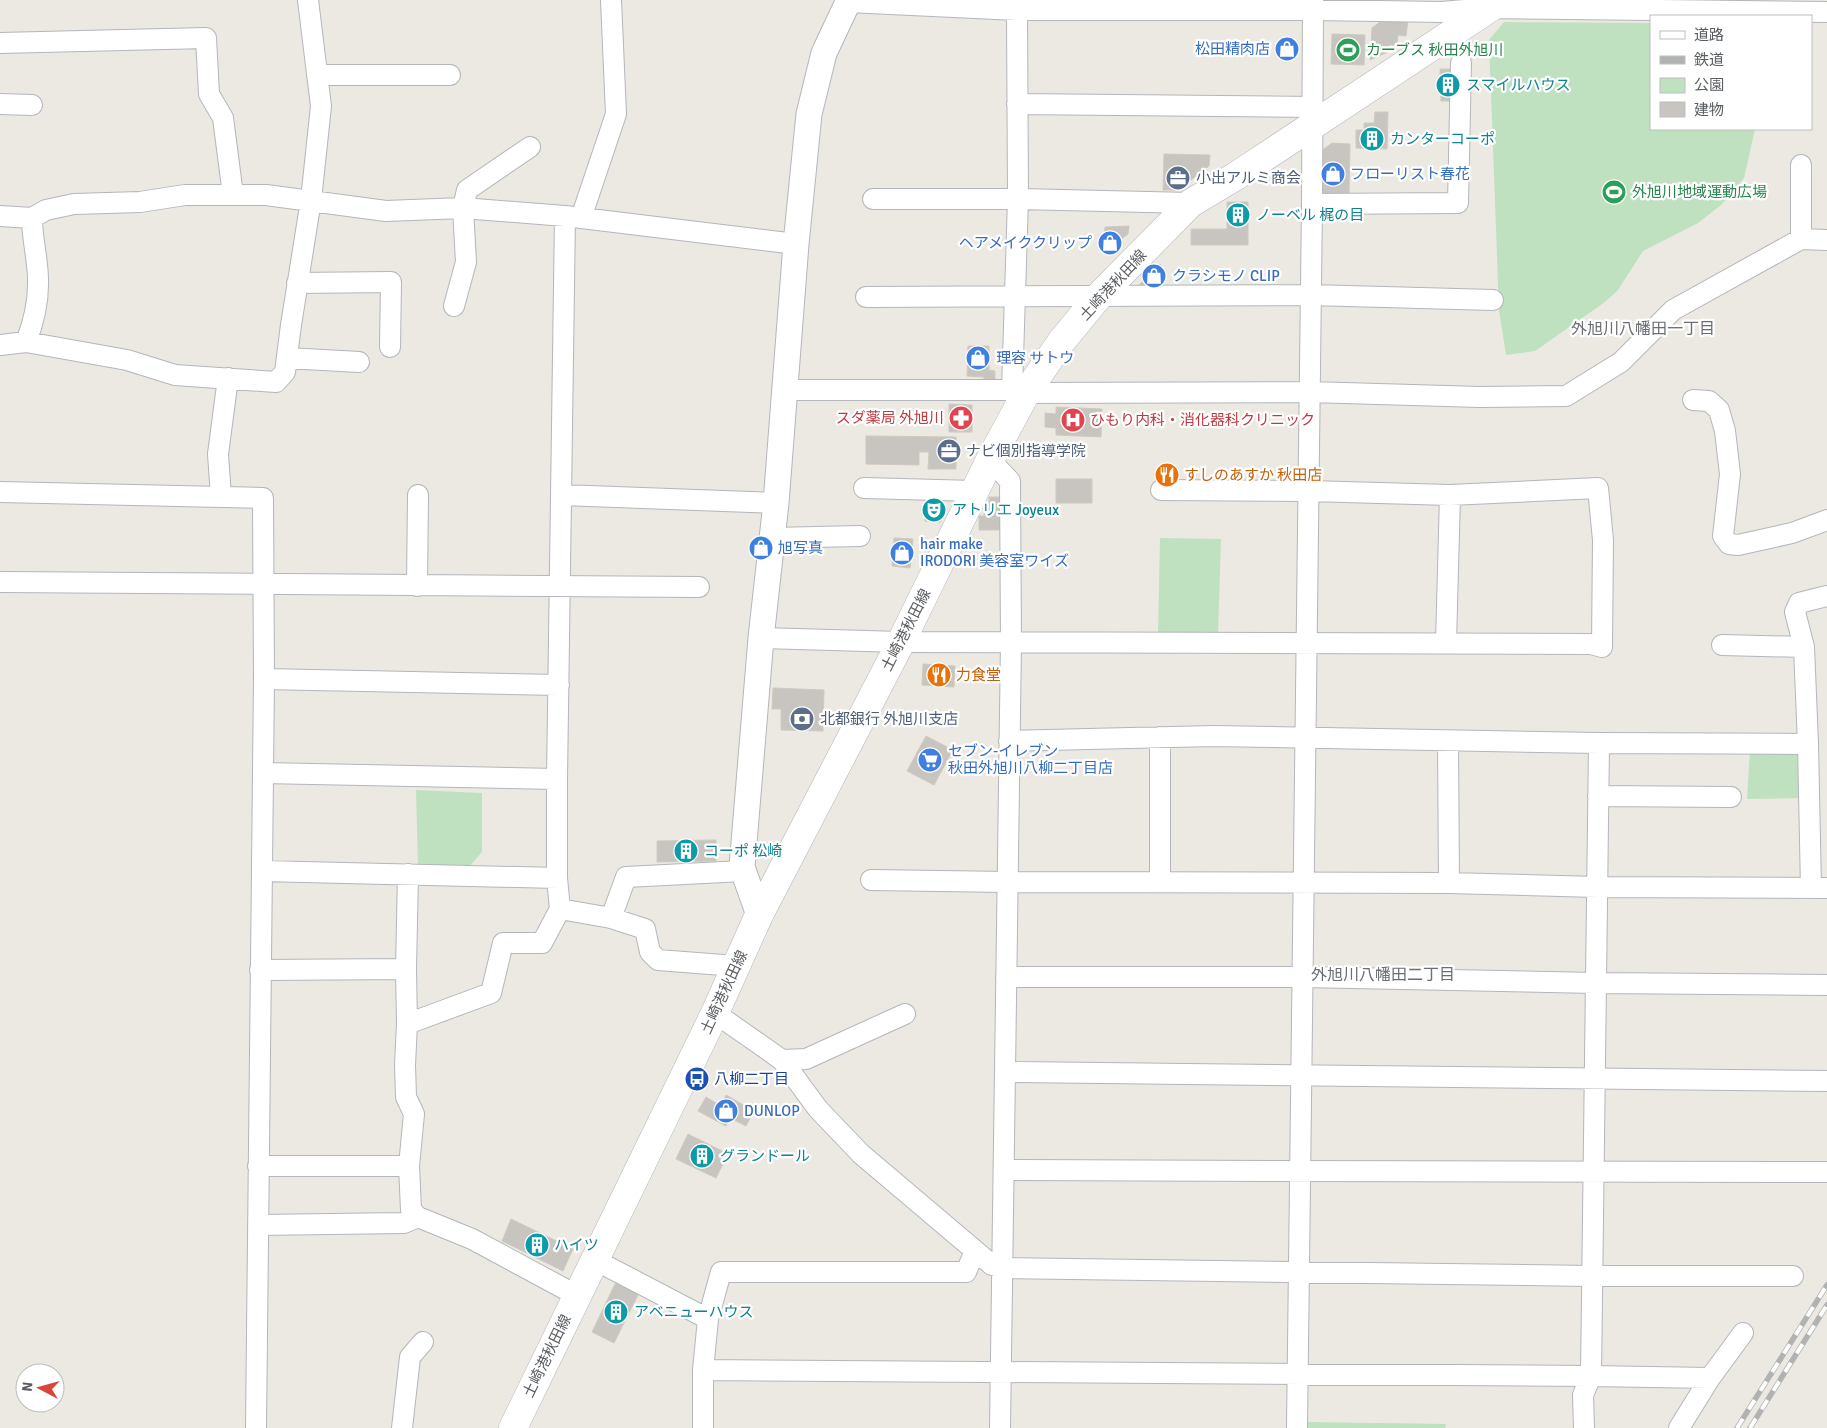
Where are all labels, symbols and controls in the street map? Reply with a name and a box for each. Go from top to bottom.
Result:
legend [1650,15,1812,130]
text: 道路 [1694,26,1724,44]
shop icon: 松田精肉店 [1274,36,1300,62]
sports icon: カーブス 秋田外旭川 [1335,37,1361,63]
place label: 松田精肉店 [1195,40,1270,58]
place label: カーブス 秋田外旭川 [1366,41,1503,59]
text: 鉄道 [1694,51,1724,69]
building icon: スマイルハウス [1435,72,1461,98]
place label: スマイルハウス [1466,76,1571,94]
text: 公園 [1694,76,1724,94]
text: 建物 [1694,101,1724,119]
building icon: カンターコーポ [1359,126,1385,152]
place label: カンターコーポ [1390,130,1495,148]
shop icon: フローリスト春花 [1320,161,1346,187]
office icon: 小出アルミ商会 [1165,165,1191,191]
place label: フローリスト春花 [1350,165,1470,183]
place label: 小出アルミ商会 [1196,169,1301,187]
sports icon: 外旭川地域運動広場 [1601,179,1627,205]
place label: 外旭川地域運動広場 [1632,183,1767,201]
building icon: ノーベル 梶の目 [1225,202,1251,228]
place label: ノーベル 梶の目 [1256,206,1364,224]
shop icon: ヘアメイククリップ [1097,230,1123,256]
place label: ヘアメイククリップ [959,234,1092,252]
street label: 土崎港秋田線 [1076,246,1150,324]
shop icon: クラシモノ CLIP [1141,263,1167,289]
place label: クラシモノ CLIP [1172,267,1280,285]
district label: 外旭川八幡田一丁目 [1571,319,1715,339]
shop icon: 理容 サトウ [965,345,991,371]
place label: 理容 サトウ [996,349,1074,367]
pharmacy icon: スダ薬局 外旭川 [948,405,974,431]
hospital icon: ひもり内科・消化器科クリニック [1060,407,1086,433]
place label: スダ薬局 外旭川 [836,409,944,427]
place label: ひもり内科・消化器科クリニック [1090,411,1315,429]
office icon: ナビ個別指導学院 [936,438,962,464]
place label: ナビ個別指導学院 [966,442,1086,460]
restaurant icon: すしのあすか 秋田店 [1154,462,1180,488]
place label: すしのあすか 秋田店 [1184,466,1322,484]
theatre icon: アトリエ Joyeux [921,497,947,523]
place label: アトリエ Joyeux [952,501,1059,519]
shop icon: 旭写真 [748,535,774,561]
place label: hair make IRODORI 美容室ワイズ [920,535,1069,570]
place label: 旭写真 [778,539,823,557]
shop icon: hair make IRODORI 美容室ワイズ [889,540,915,566]
street label: 土崎港秋田線 [878,586,934,674]
restaurant icon: 力食堂 [926,662,952,688]
place label: 力食堂 [956,666,1001,684]
bank icon: 北都銀行 外旭川支店 [789,706,815,732]
place label: 北都銀行 外旭川支店 [820,710,958,728]
place label: セブン-イレブン 秋田外旭川八柳二丁目店 [948,742,1113,777]
supermarket icon: セブン-イレブン 秋田外旭川八柳二丁目店 [917,747,943,773]
building icon: コーポ 松崎 [673,838,699,864]
place label: コーポ 松崎 [704,842,782,860]
street label: 土崎港秋田線 [697,947,751,1037]
district label: 外旭川八幡田二丁目 [1311,965,1455,985]
bus stop icon: 八柳二丁目 [684,1066,710,1092]
place label: 八柳二丁目 [714,1070,789,1088]
shop icon: DUNLOP [713,1098,739,1124]
place label: DUNLOP [744,1102,800,1120]
building icon: グランドール [689,1143,715,1169]
place label: グランドール [720,1147,810,1165]
building icon: ハイツ [524,1232,550,1258]
place label: ハイツ [554,1236,599,1254]
building icon: アベニューハウス [603,1299,629,1325]
place label: アベニューハウス [634,1303,753,1321]
street label: 土崎港秋田線 [519,1312,575,1400]
north arrow [15,1363,65,1413]
text: N [19,1381,37,1392]

